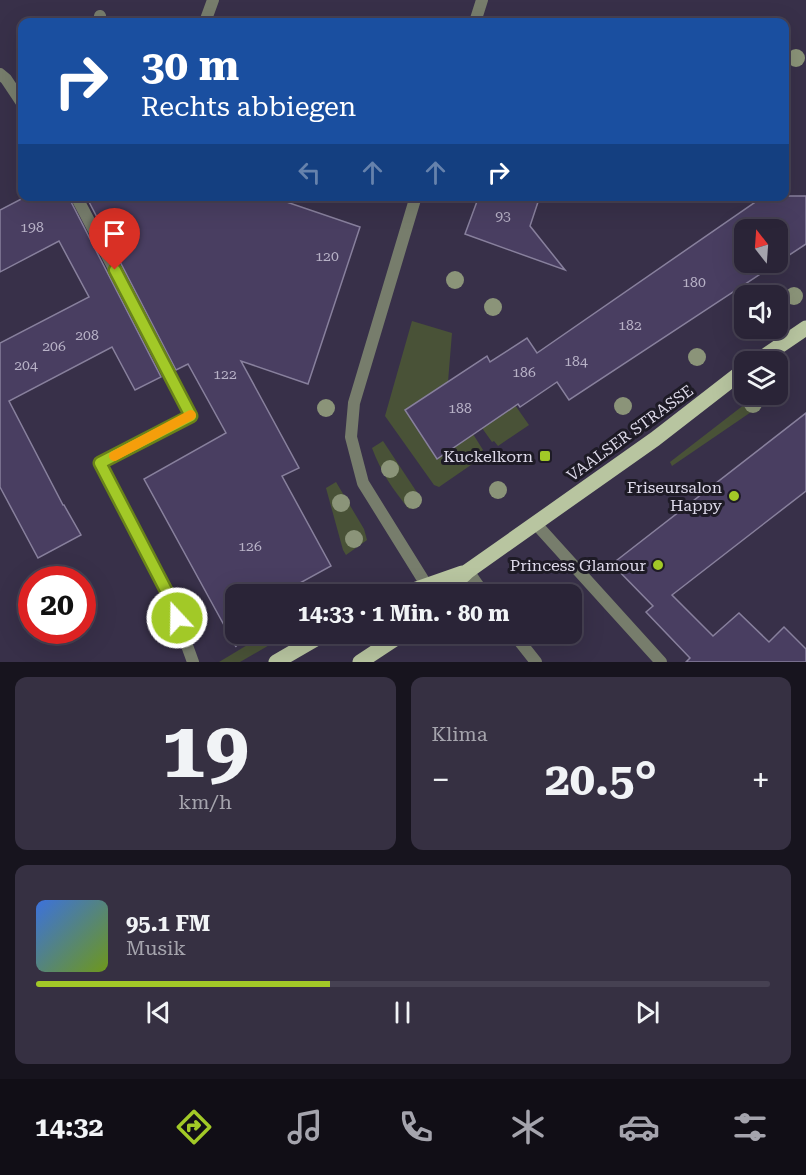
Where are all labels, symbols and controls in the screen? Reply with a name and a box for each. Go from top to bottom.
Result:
text: 30 m [141,41,239,90]
icon: right [42,42,120,120]
text: Rechts abbiegen [141,91,356,123]
icon: left [293,156,326,189]
icon: ahead [356,156,389,189]
icon: ahead [419,156,452,189]
icon: right [482,156,515,189]
pin [89,208,140,270]
house number: 93 [495,208,511,224]
icon: arrive [98,217,131,250]
house number: 198 [20,219,44,235]
north arrow [734,219,788,273]
map controls [734,219,788,405]
house number: 120 [315,248,339,264]
house number: 180 [682,274,706,290]
button: sound [734,285,788,339]
house number: 182 [618,317,642,333]
house number: 208 [75,327,99,343]
house number: 206 [42,338,66,354]
button: layers [734,351,788,405]
house number: 184 [564,353,588,369]
house number: 204 [14,357,38,373]
house number: 186 [512,364,536,380]
house number: 122 [213,366,237,382]
street label: VAALSER STRASSE [563,381,697,485]
house number: 188 [448,400,472,416]
place label: Kuckelkorn [443,447,533,466]
marker: Kuckelkorn [538,449,552,463]
place label: Friseursalon Happy [627,478,723,515]
marker: Friseursalon Happy [727,489,741,503]
house number: 126 [238,538,262,554]
place label: Princess Glamour [510,556,646,575]
marker: Princess Glamour [651,558,665,572]
speed limit sign: 20 [18,566,96,644]
position arrow [145,586,209,650]
text: 14:33 · 1 Min. · 80 m [298,601,509,626]
text: 19 [162,705,249,796]
text: Klima [432,722,488,746]
text: 20.5° [545,753,657,806]
text: − [432,760,450,799]
text: + [752,760,770,799]
text: km/h [178,790,232,814]
text: 95.1 FM [126,911,210,936]
text: Musik [126,936,186,960]
icon: previous [142,996,175,1029]
icon: pause [386,996,419,1029]
icon: next [631,996,664,1029]
icon: directions [173,1106,215,1148]
icon: music [284,1106,326,1148]
icon: phone [395,1106,437,1148]
icon: climate [507,1106,549,1148]
icon: car [618,1106,660,1148]
icon: filters [729,1106,771,1148]
text: 14:32 [35,1111,104,1143]

